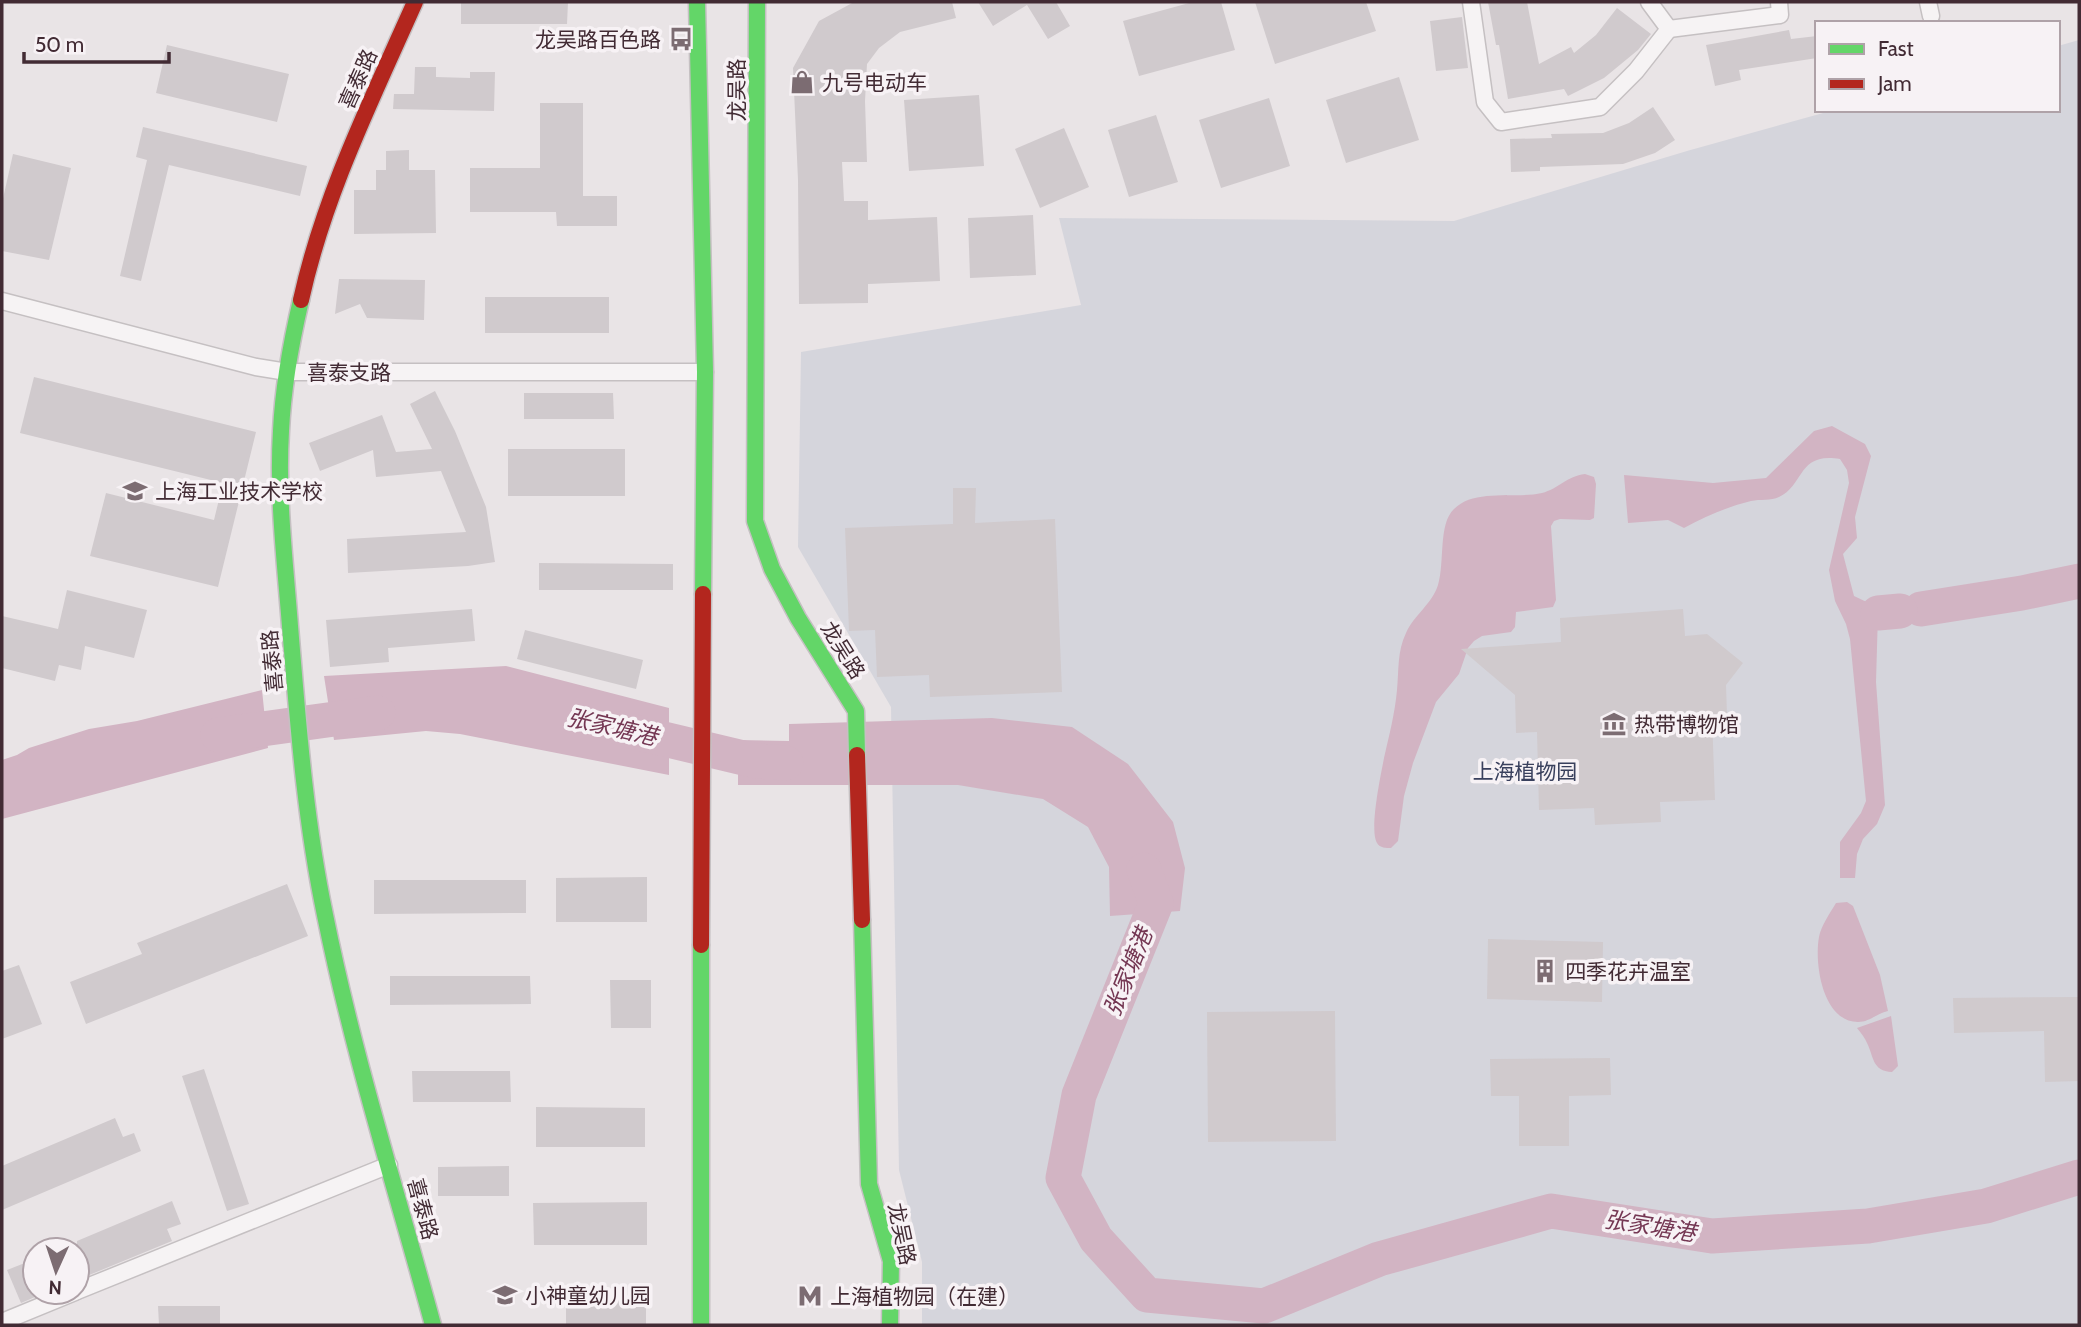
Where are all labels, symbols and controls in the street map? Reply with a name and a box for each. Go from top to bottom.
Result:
scale bar [24,21,170,65]
legend [1815,21,2060,112]
bus stop icon: 龙吴路百色路 [667,25,695,53]
place label: 龙吴路百色路 [535,27,661,52]
text: 50 m [35,32,84,57]
text: Fast [1878,36,1914,61]
street label: 喜泰路 [334,45,382,113]
street label: 龙吴路 [724,59,749,122]
shop icon: 九号电动车 [788,68,816,96]
place label: 九号电动车 [822,70,927,95]
text: Jam [1877,71,1912,96]
street label: 喜泰支路 [307,360,391,385]
school or university icon: 上海工业技术学校 [121,477,149,505]
place label: 上海工业技术学校 [155,479,323,504]
street label: 龙吴路 [816,617,870,683]
street label: 喜泰路 [257,629,287,693]
water label: 张家塘港 [564,703,663,752]
museum icon: 热带博物馆 [1600,710,1628,738]
place label: 热带博物馆 [1634,712,1739,737]
park label: 上海植物园 [1473,759,1578,784]
water label: 张家塘港 [1098,921,1159,1020]
building icon: 四季花卉温室 [1531,957,1559,985]
place label: 四季花卉温室 [1565,959,1691,984]
street label: 喜泰路 [403,1175,443,1243]
street label: 龙吴路 [883,1201,921,1267]
water label: 张家塘港 [1602,1205,1701,1247]
north arrow [21,1236,91,1306]
text: N [48,1276,62,1299]
school or university icon: 小神童幼儿园 [491,1281,519,1309]
metro station icon: 上海植物园（在建） [796,1282,824,1310]
place label: 小神童幼儿园 [525,1283,651,1308]
place label: 上海植物园（在建） [830,1284,1019,1309]

